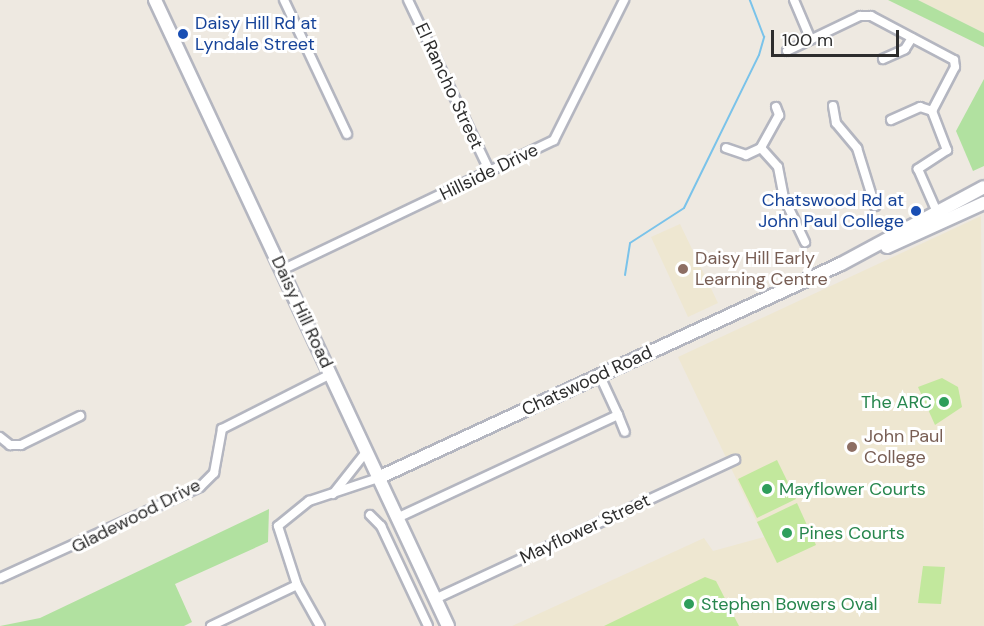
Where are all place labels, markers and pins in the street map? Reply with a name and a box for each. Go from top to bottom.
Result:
place label: Daisy Hill Rd at Lyndale Street [195,13,317,56]
marker: Daisy Hill Rd at Lyndale Street [176,27,190,41]
place label: Chatswood Rd at John Paul College [758,190,904,232]
marker: Chatswood Rd at John Paul College [909,204,923,218]
place label: Daisy Hill Early Learning Centre [695,248,828,290]
marker: Daisy Hill Early Learning Centre [676,262,690,276]
place label: The ARC [861,391,932,413]
marker: The ARC [937,395,951,409]
place label: John Paul College [864,426,943,468]
marker: John Paul College [845,440,859,454]
place label: Mayflower Courts [779,478,926,500]
marker: Mayflower Courts [760,482,774,496]
place label: Pines Courts [799,522,905,544]
marker: Pines Courts [780,526,794,540]
place label: Stephen Bowers Oval [701,593,877,615]
marker: Stephen Bowers Oval [682,597,696,611]

